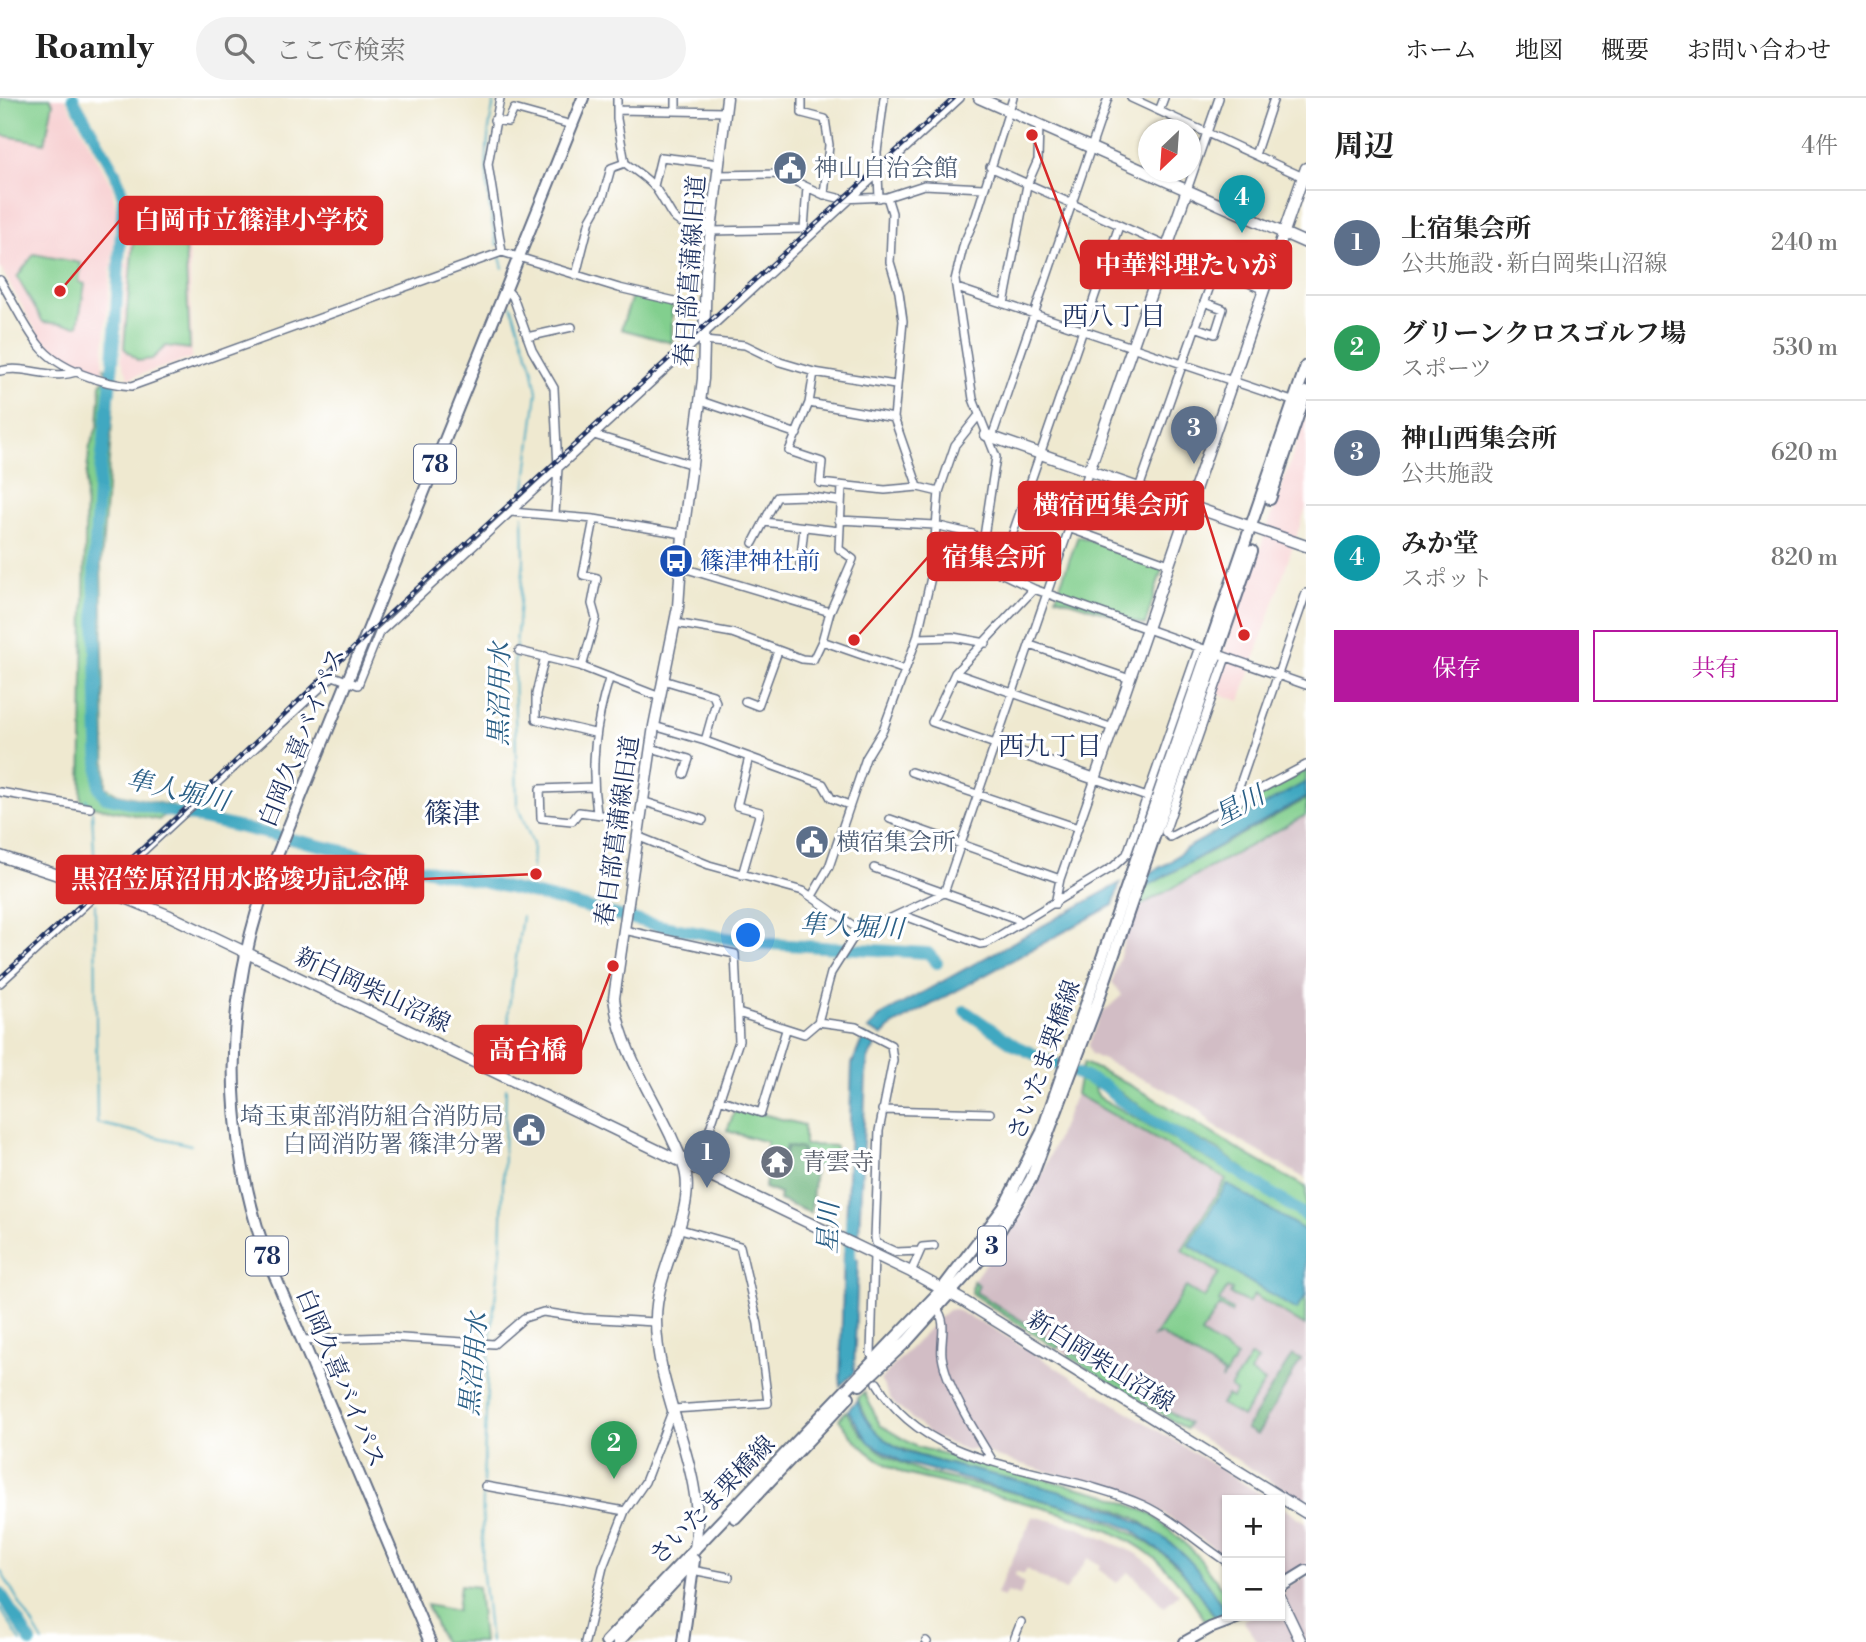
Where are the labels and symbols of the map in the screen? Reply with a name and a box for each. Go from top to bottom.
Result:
north arrow [1138,119,1201,182]
public building icon: 神山自治会館 [771,149,809,187]
place label: 神山自治会館 [814,154,958,184]
street label: 春日部菖蒲線旧道 [669,174,713,368]
pin: 4 [1219,175,1265,233]
callout: 白岡市立篠津小学校 [120,197,382,244]
text: 白岡市立篠津小学校 [134,205,368,237]
callout: 中華料理たいが [1081,241,1291,288]
text: 中華料理たいが [1095,250,1277,282]
district label: 西八丁目 [1062,301,1166,333]
pin: 3 [1171,406,1217,464]
road number: 78 [414,444,456,484]
callout: 横宿西集会所 [1019,482,1203,529]
text: 横宿西集会所 [1033,490,1189,522]
callout: 宿集会所 [928,533,1060,580]
bus stop icon: 篠津神社前 [657,542,695,580]
text: 宿集会所 [942,542,1046,574]
place label: 篠津神社前 [700,547,820,577]
water label: 黒沼用水 [483,639,517,746]
street label: 白岡久喜バイパス [253,643,353,832]
district label: 西九丁目 [998,731,1102,763]
street label: 春日部菖蒲線旧道 [590,734,646,928]
water label: 隼人堀川 [124,764,235,819]
water label: 星川 [1209,778,1273,832]
district label: 篠津 [424,797,480,832]
public building icon: 横宿集会所 [793,823,831,861]
place label: 横宿集会所 [836,828,956,858]
callout: 黒沼笠原沼用水路竣功記念碑 [57,856,423,903]
text: 黒沼笠原沼用水路竣功記念碑 [71,864,409,896]
water label: 隼人堀川 [799,908,908,946]
your location [731,918,765,952]
street label: 新白岡柴山沼線 [290,942,455,1040]
street label: さいたま栗橋線 [1002,976,1088,1144]
callout: 高台橋 [475,1026,581,1073]
text: 高台橋 [489,1035,567,1067]
place label: 埼玉東部消防組合消防局 白岡消防署 篠津分署 [240,1102,504,1160]
public building icon: 埼玉東部消防組合消防局 白岡消防署 篠津分署 [510,1111,548,1149]
pin: 1 [684,1130,730,1188]
temple icon: 青雲寺 [758,1143,796,1181]
place label: 青雲寺 [802,1148,874,1178]
water label: 星川 [812,1199,846,1255]
road number: 3 [978,1226,1006,1266]
road number: 78 [246,1236,288,1275]
street label: 白岡久喜バイパス [289,1284,391,1472]
street label: 新白岡柴山沼線 [1021,1305,1180,1419]
water label: 黒沼用水 [454,1308,495,1417]
pin: 2 [591,1421,637,1479]
street label: さいたま栗橋線 [644,1430,782,1572]

